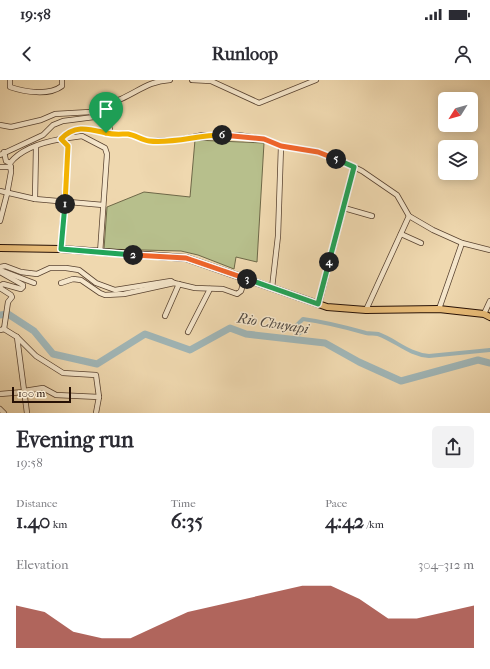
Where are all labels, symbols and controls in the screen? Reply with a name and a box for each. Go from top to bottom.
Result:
text: 19:58 [20,5,51,23]
icon: back [16,43,38,65]
icon: person [452,43,474,65]
text: Runloop [212,44,278,65]
pin [89,92,123,133]
north arrow [438,92,478,132]
map controls [438,92,478,180]
icon: arrive [95,98,117,120]
pin: 6 [212,125,232,145]
text: 6 [219,128,225,141]
button: layers [438,140,478,180]
pin: 5 [326,149,346,169]
text: 5 [334,152,338,165]
pin: 1 [55,194,75,214]
text: 1 [63,197,67,210]
pin: 2 [123,245,143,265]
text: 2 [130,248,136,261]
pin: 4 [319,252,339,272]
text: 4 [326,255,332,268]
pin: 3 [237,269,257,289]
text: 3 [245,272,249,285]
water label: Rio Chuyapi [235,309,311,338]
scale bar [12,385,71,404]
text: 100 m [18,387,46,400]
button: share [432,426,474,468]
text: Evening run [16,427,134,453]
text: 19:58 [16,455,43,470]
text: Distance [16,497,57,510]
text: Time [171,497,196,510]
text: Pace [325,497,347,510]
text: 1.40 [16,510,50,533]
text: 6:35 [171,510,203,533]
text: 4:42 [325,510,364,533]
text: km [50,518,68,531]
text: /km [364,518,384,531]
text: Elevation [16,557,69,572]
text: 304–312 m [418,557,474,572]

